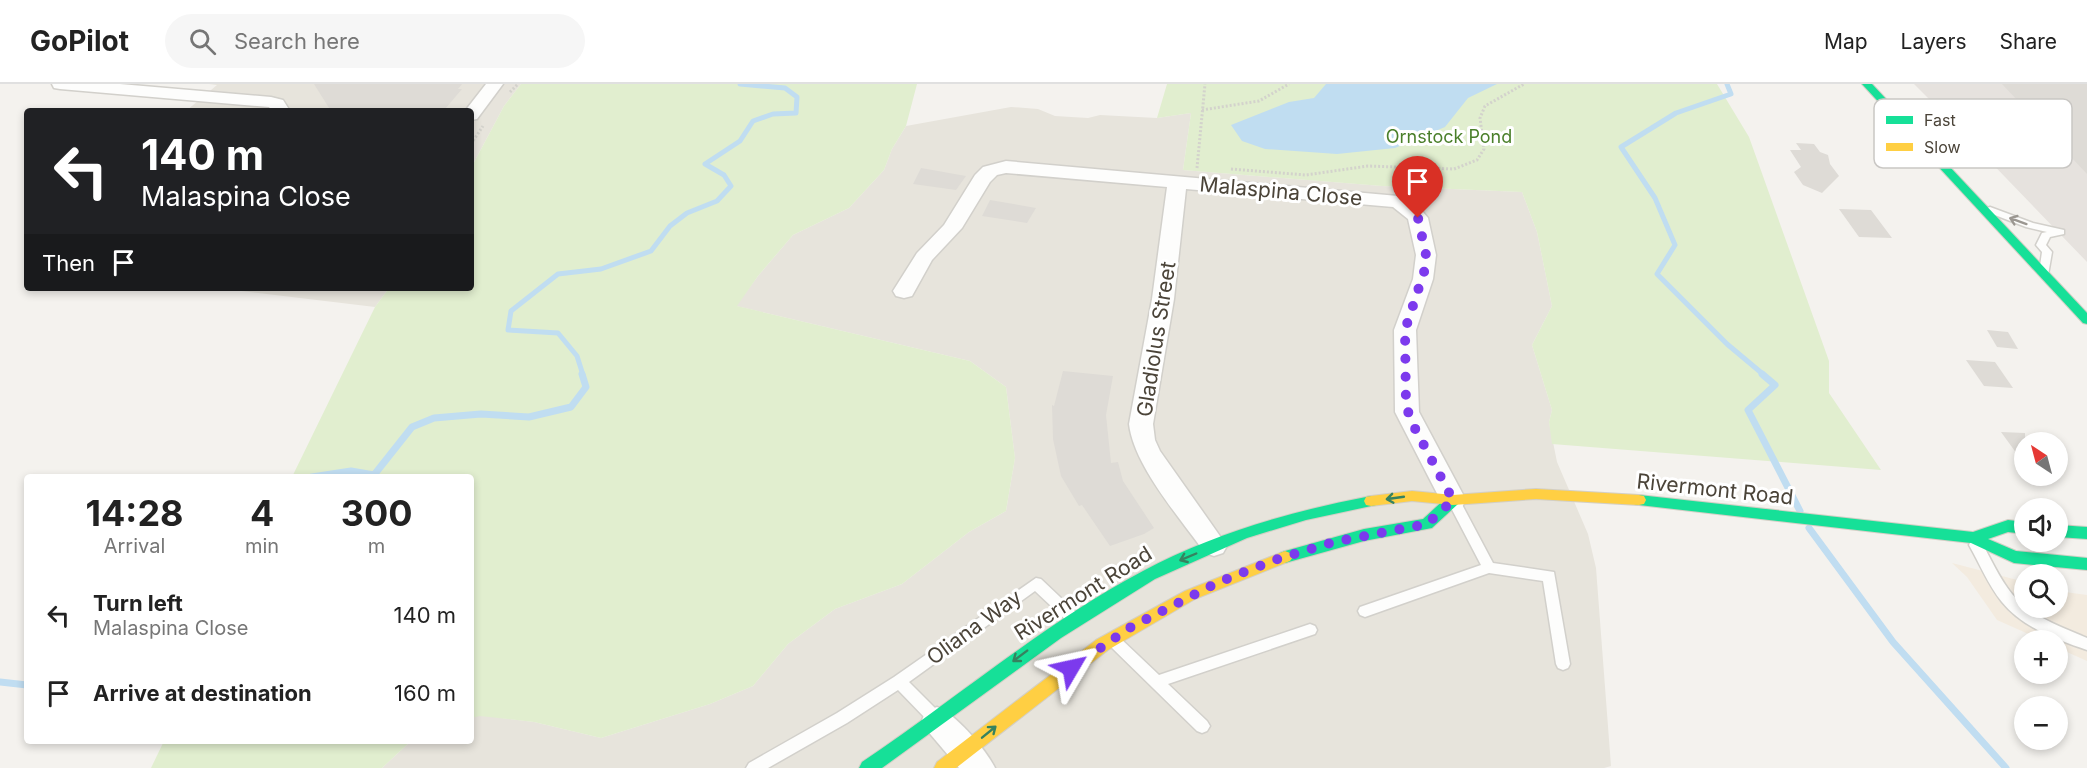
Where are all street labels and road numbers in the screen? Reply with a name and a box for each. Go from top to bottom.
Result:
street label: Malaspina Close [1199,171,1363,211]
street label: Gladiolus Street [1131,259,1181,418]
street label: Rivermont Road [1635,468,1795,510]
street label: Rivermont Road [1010,541,1156,645]
street label: Oliana Way [922,584,1026,670]

